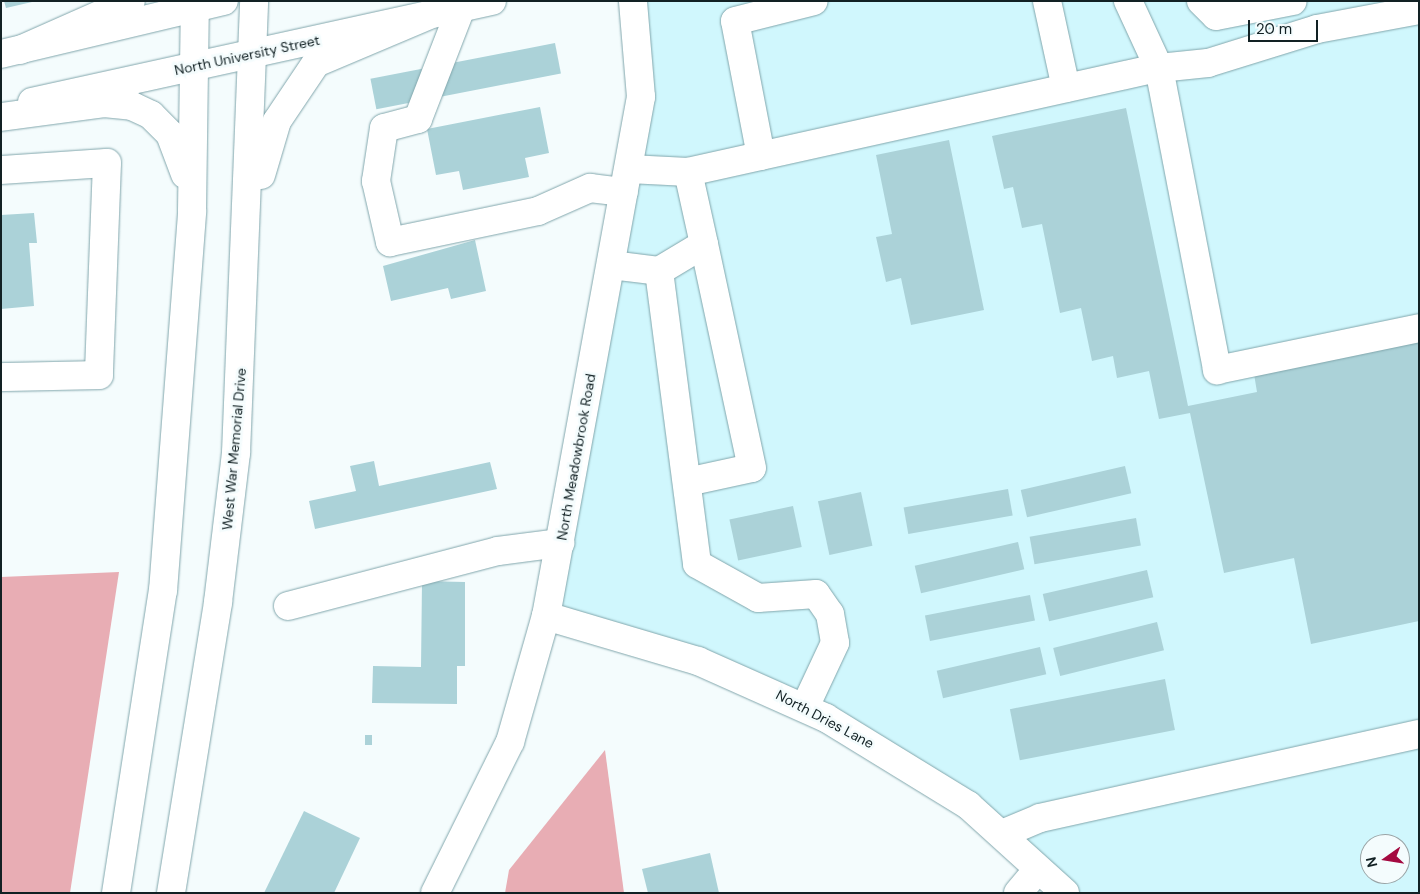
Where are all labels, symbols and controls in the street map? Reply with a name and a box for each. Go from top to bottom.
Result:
scale bar [1250,10,1320,42]
text: 20 m [1256,19,1292,39]
street label: North University Street [173,31,321,79]
street label: West War Memorial Drive [219,367,249,531]
street label: North Meadowbrook Road [553,372,599,542]
street label: North Dries Lane [773,686,877,752]
north arrow [1360,834,1410,884]
text: N [1361,855,1381,869]

